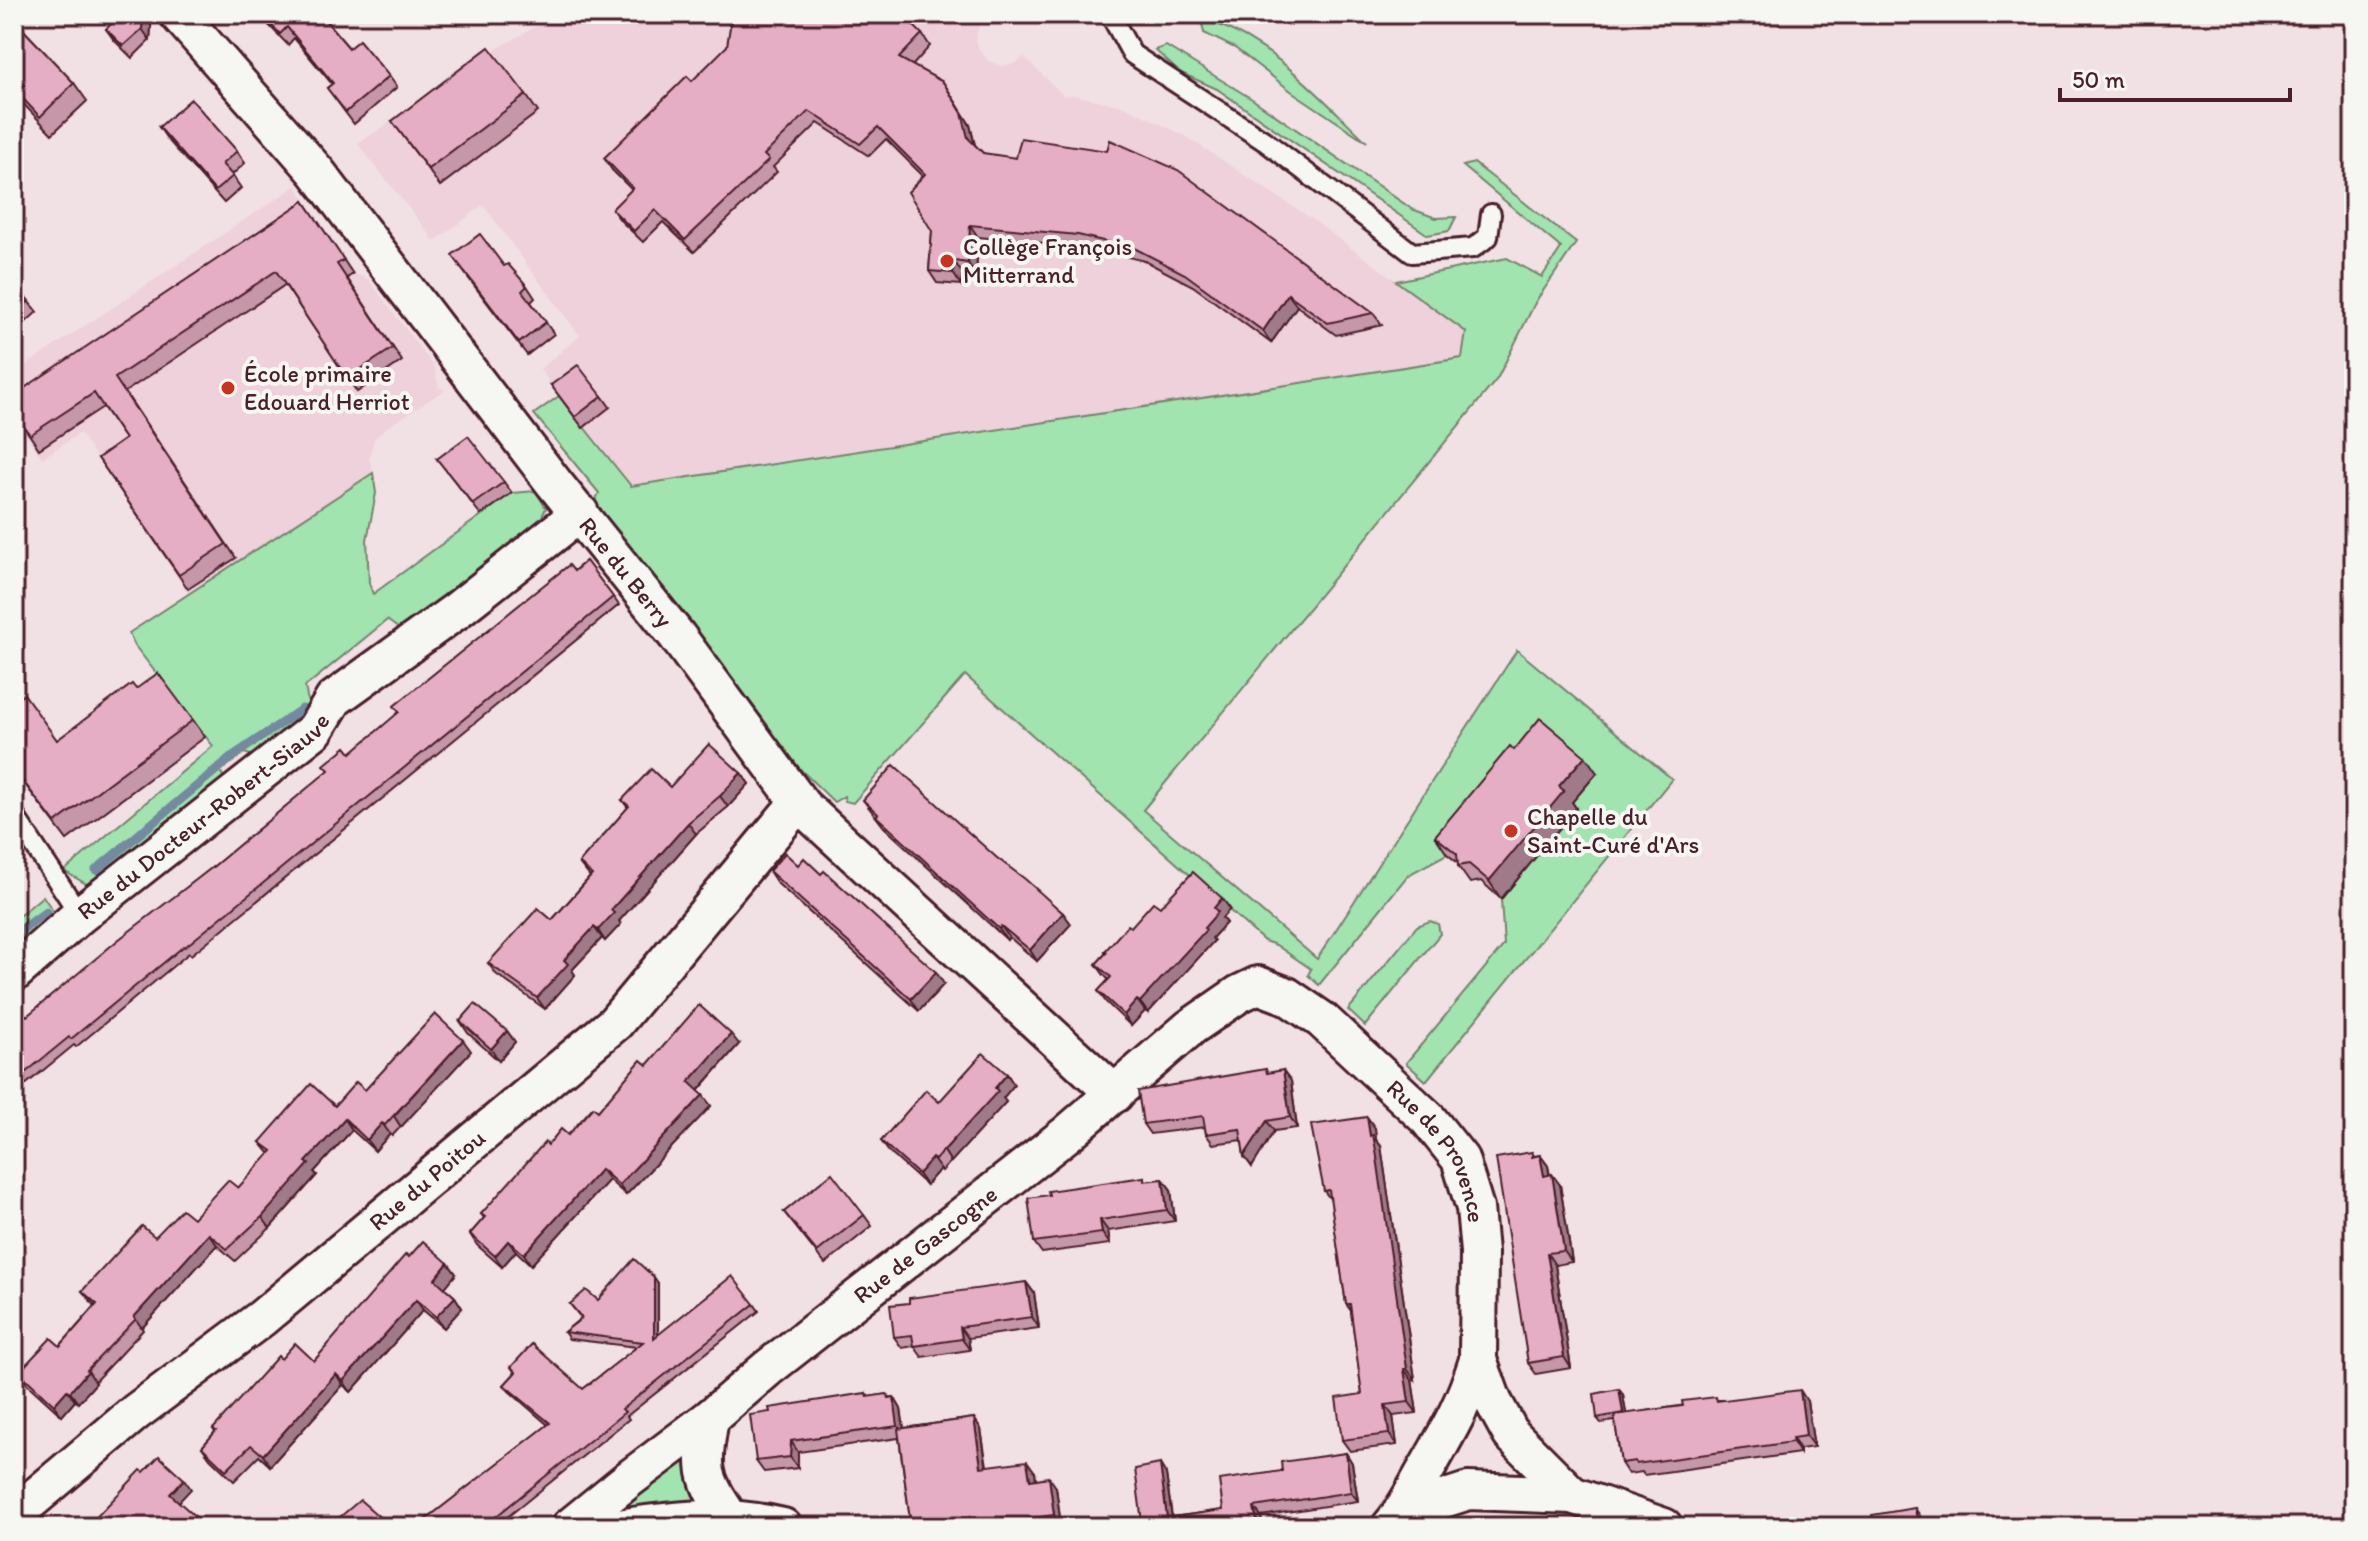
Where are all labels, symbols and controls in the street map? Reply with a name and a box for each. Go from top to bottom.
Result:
scale bar [2060,52,2290,102]
text: 50 m [2072,65,2125,94]
place label: Collège François Mitterrand [963,232,1132,289]
marker: Collège François Mitterrand [938,252,956,270]
place label: École primaire Edouard Herriot [244,359,410,416]
marker: École primaire Edouard Herriot [219,379,237,397]
street label: Rue du Berry [573,511,679,633]
street label: Rue du Docteur-Robert-Siauve [71,708,336,926]
place label: Chapelle du Saint-Curé d'Ars [1527,802,1699,859]
marker: Chapelle du Saint-Curé d'Ars [1502,822,1520,840]
street label: Rue de Provence [1381,1073,1491,1224]
street label: Rue du Poitou [363,1123,491,1236]
street label: Rue de Gascogne [847,1179,1003,1310]

